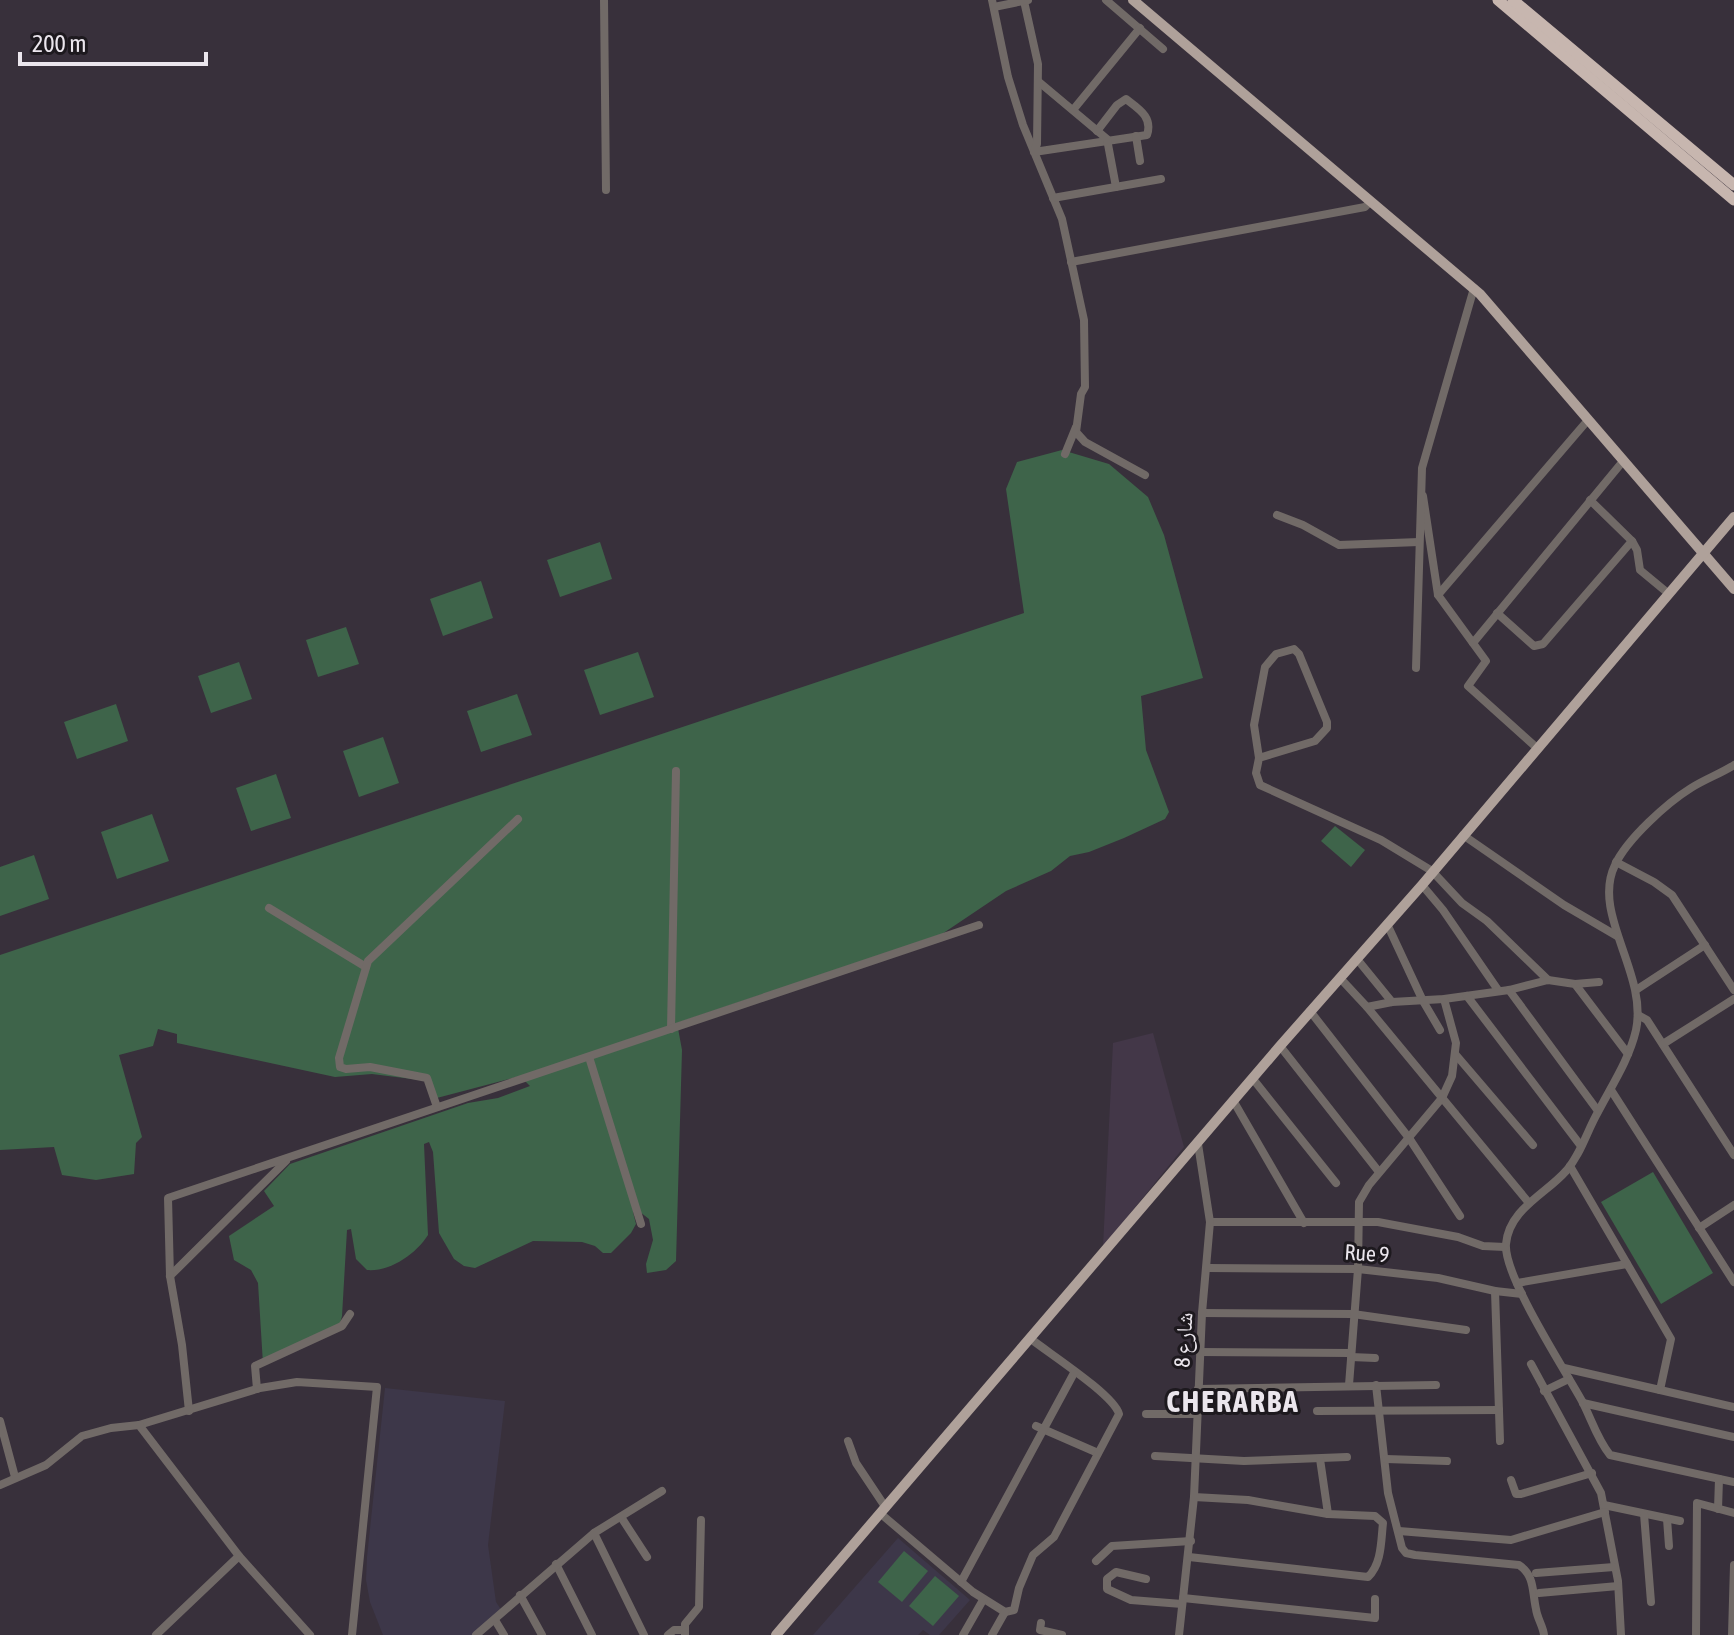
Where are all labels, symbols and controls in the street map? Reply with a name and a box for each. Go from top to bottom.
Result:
scale bar [20,16,206,66]
text: 200 m [32,30,86,57]
street label: Rue 9 [1344,1238,1390,1268]
street label: شارع 8 [1169,1312,1198,1368]
district label: CHERARBA [1166,1384,1300,1418]

